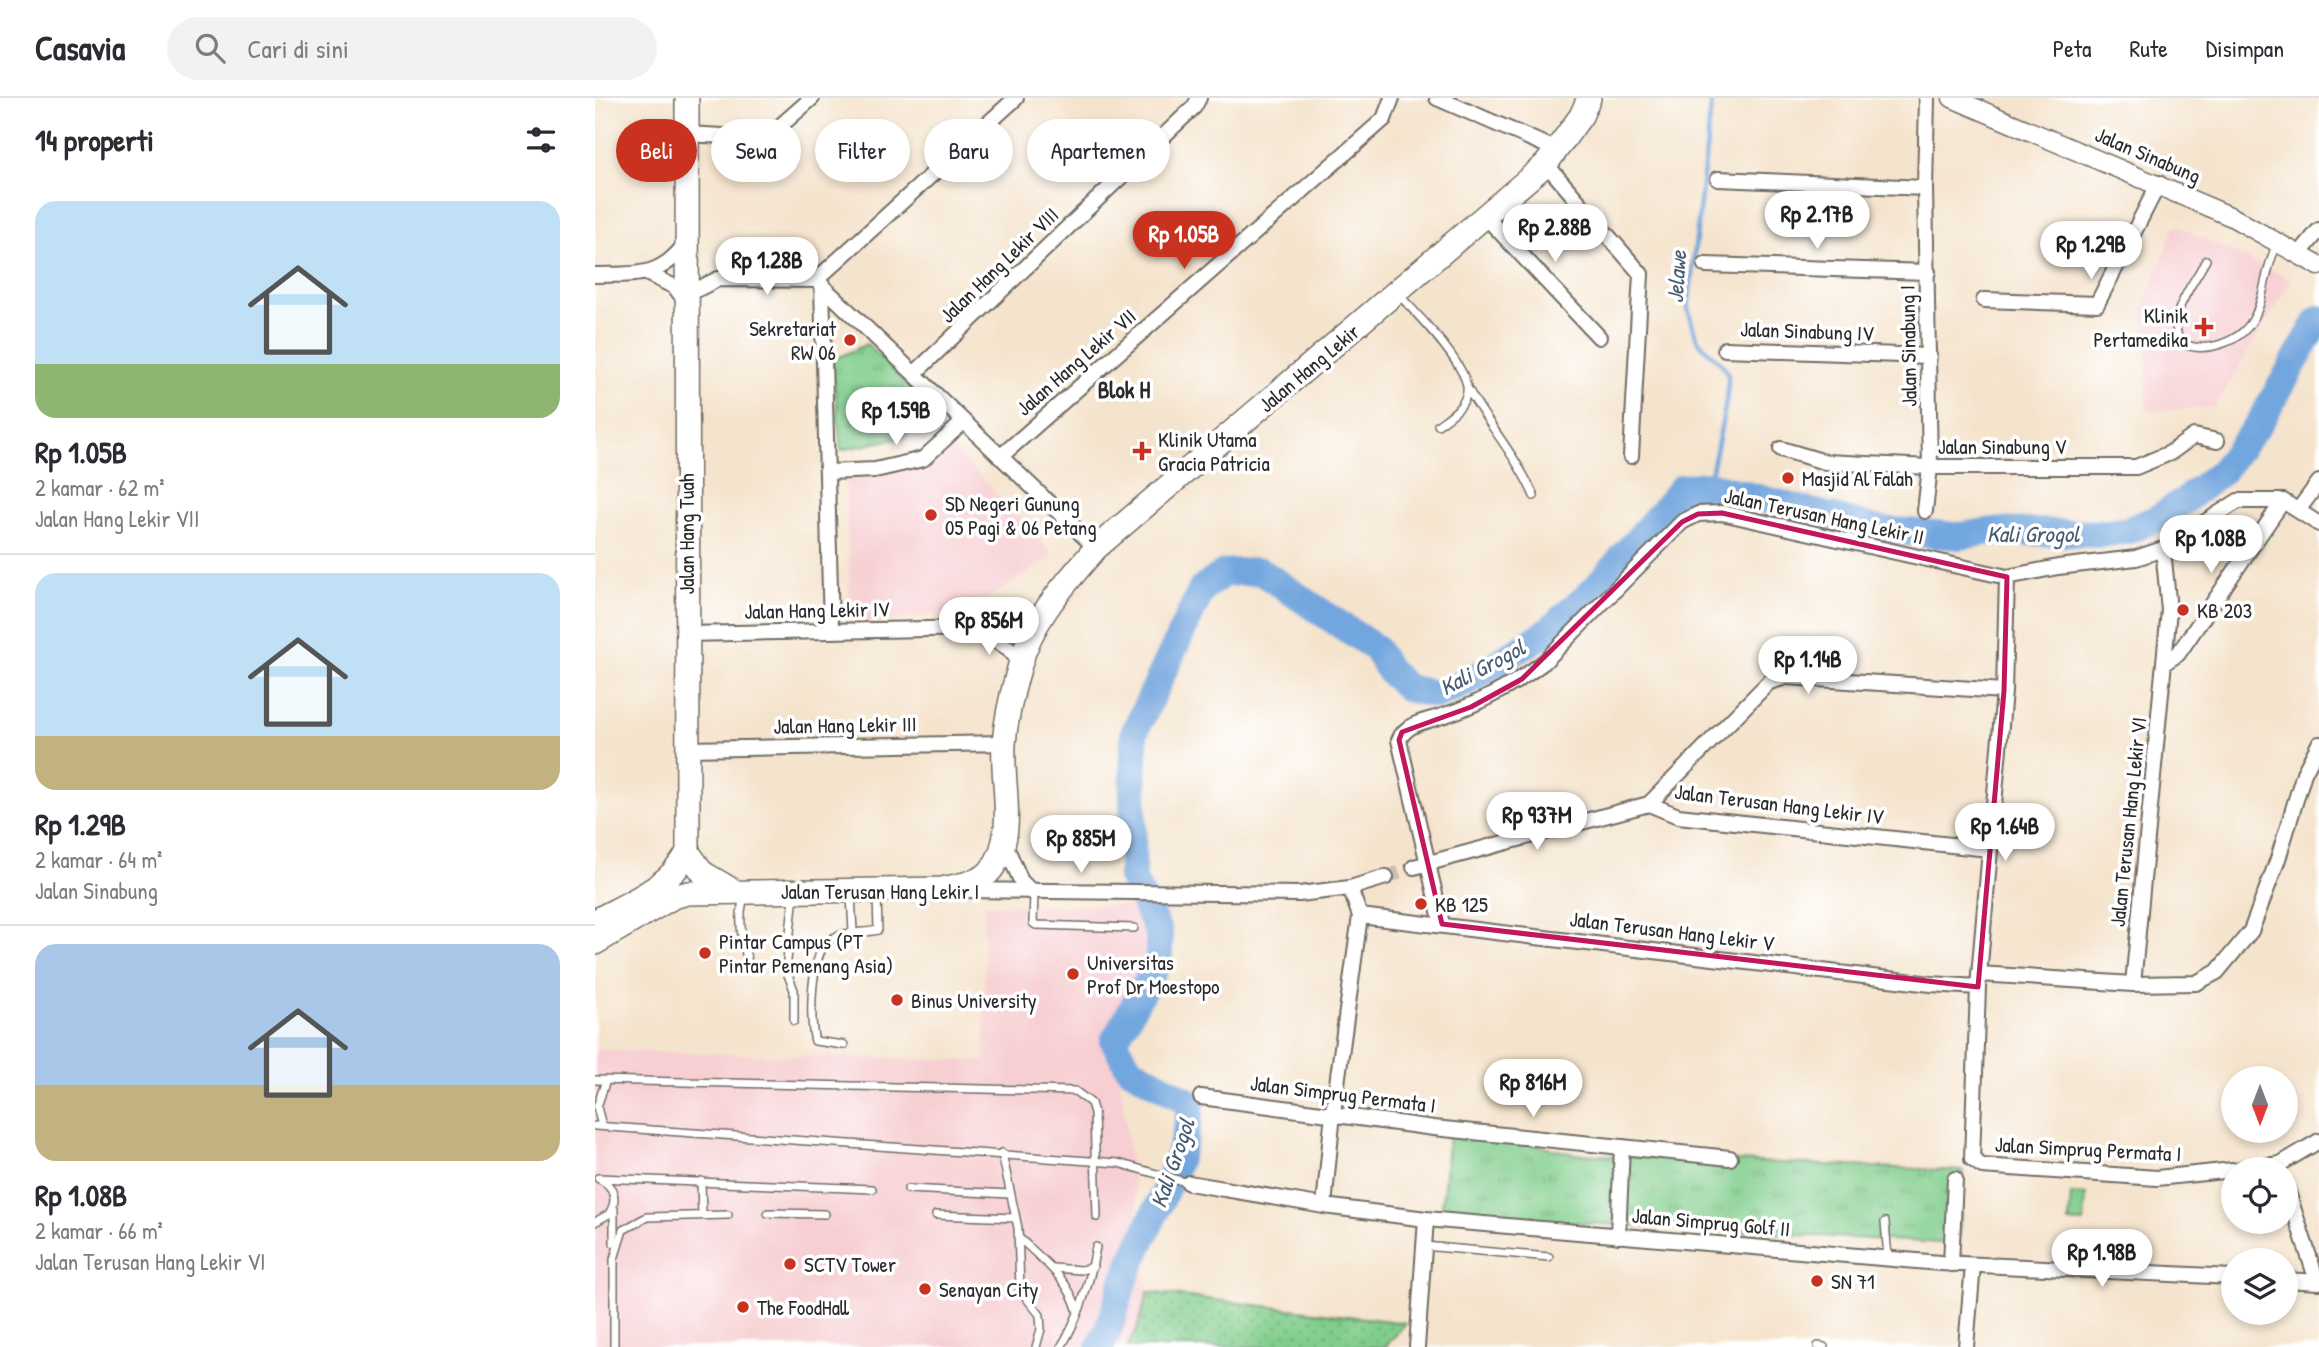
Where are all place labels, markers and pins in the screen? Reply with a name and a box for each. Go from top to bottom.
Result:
pin: Rp 2.17B [1745,192,1889,251]
pin: Rp 2.88B [1483,204,1627,264]
pin: Rp 1.05B [1112,212,1256,271]
pin: Rp 1.29B [2019,222,2163,281]
pin: Rp 1.28B [695,238,839,297]
place label: Klinik Pertamedika [2094,301,2188,354]
place label: Sekretariat RW 06 [749,314,837,367]
marker: Klinik Pertamedika [2194,317,2214,337]
marker: Sekretariat RW 06 [842,332,858,348]
pin: Rp 1.59B [824,388,968,447]
place label: Klinik Utama Gracia Patricia [1158,425,1270,478]
marker: Klinik Utama Gracia Patricia [1132,441,1152,461]
place label: Masjid Al Falah [1802,464,1913,493]
marker: Masjid Al Falah [1780,470,1796,486]
place label: SD Negeri Gunung 05 Pagi & 06 Petang [945,489,1097,542]
marker: SD Negeri Gunung 05 Pagi & 06 Petang [923,507,939,523]
pin: Rp 1.08B [2139,516,2283,575]
place label: KB 203 [2197,596,2252,625]
pin: Rp 856M [924,598,1054,657]
marker: KB 203 [2175,602,2191,618]
pin: Rp 1.14B [1736,636,1880,696]
pin: Rp 937M [1472,792,1602,852]
pin: Rp 1.64B [1933,804,2077,863]
pin: Rp 885M [1016,816,1146,875]
place label: KB 125 [1435,890,1488,919]
marker: KB 125 [1413,896,1429,912]
place label: Pintar Campus (PT Pintar Pemenang Asia) [719,927,893,980]
marker: Pintar Campus (PT Pintar Pemenang Asia) [697,945,713,961]
place label: Universitas Prof Dr Moestopo [1087,948,1219,1001]
marker: Universitas Prof Dr Moestopo [1065,966,1081,982]
place label: Binus University [911,986,1037,1015]
marker: Binus University [889,992,905,1008]
pin: Rp 816M [1468,1060,1598,1119]
pin: Rp 1.98B [2030,1230,2174,1289]
place label: SCTV Tower [804,1250,896,1279]
marker: SCTV Tower [782,1256,798,1272]
place label: SN 71 [1831,1267,1875,1296]
marker: SN 71 [1809,1273,1825,1289]
place label: Senayan City [939,1275,1039,1304]
marker: Senayan City [917,1281,933,1297]
place label: The FoodHall [757,1293,850,1322]
marker: The FoodHall [735,1299,751,1315]

